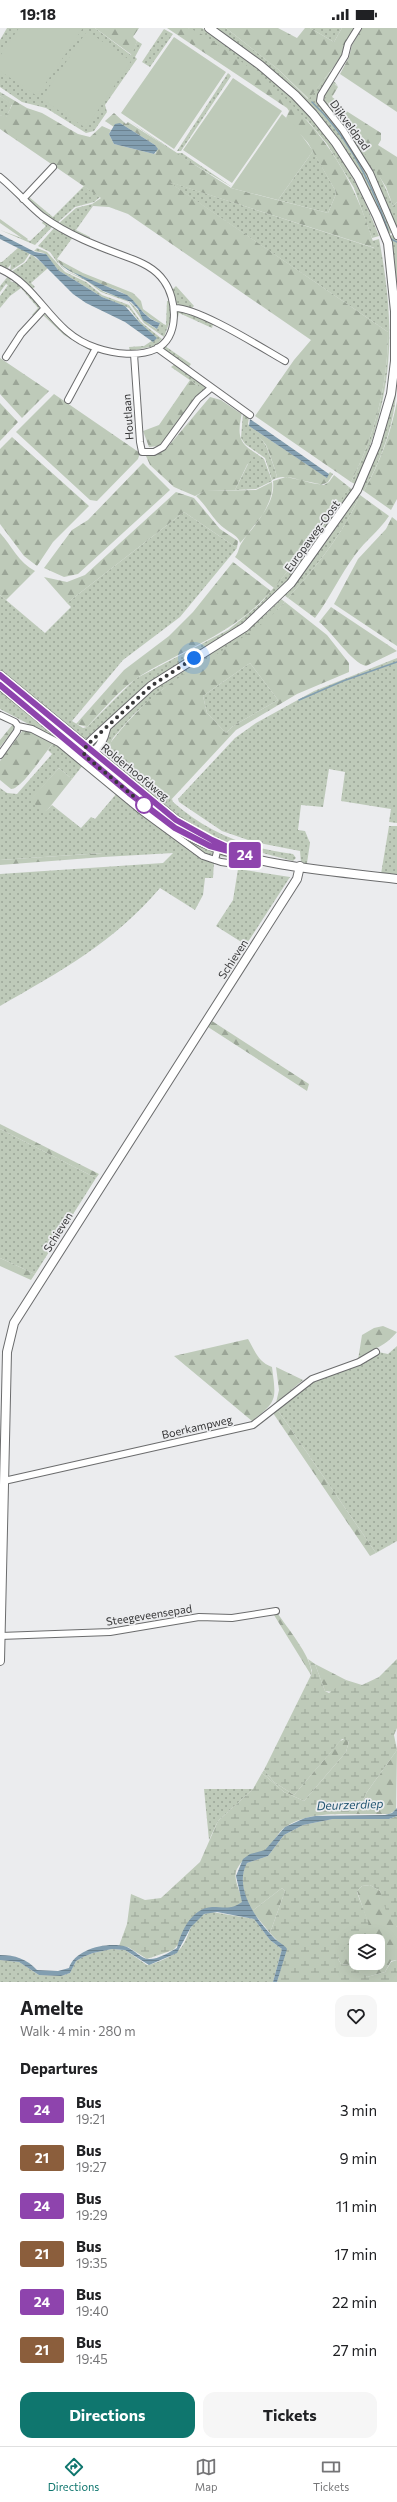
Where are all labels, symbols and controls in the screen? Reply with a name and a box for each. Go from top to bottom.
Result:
text: 19:18 [20,5,56,23]
street label: Dijkveldpad [328,97,373,152]
street label: Houtlaan [119,394,136,440]
street label: Europaweg-Oost [281,497,342,574]
your location [184,648,204,668]
street label: Rolderhoofdweg [99,740,172,803]
unlabelled marker [135,796,153,814]
line badge: 24 [227,842,263,868]
text: 24 [237,846,253,863]
street label: Schieven [215,937,250,981]
street label: Schieven [40,1210,75,1254]
street label: Boerkampweg [160,1412,233,1441]
street label: Steegeveensepad [105,1601,193,1628]
water label: Deurzerdiep [316,1796,384,1812]
map controls [349,1934,385,1970]
button: layers [349,1934,385,1970]
button: heart [335,1995,377,2037]
text: Amelte [20,1996,83,2019]
text: Walk · 4 min · 280 m [20,2023,136,2039]
text: Departures [20,2059,98,2077]
text: Bus [76,2093,101,2111]
text: 24 [34,2101,50,2118]
text: 3 min [340,2101,377,2119]
text: 19:21 [76,2111,105,2127]
text: Bus [76,2141,101,2159]
text: 21 [35,2149,49,2166]
text: 9 min [339,2149,377,2167]
text: 19:27 [76,2159,107,2175]
text: Bus [76,2189,101,2207]
text: 24 [34,2197,50,2214]
text: 11 min [336,2197,377,2215]
text: 19:29 [76,2207,108,2223]
text: Bus [76,2237,101,2255]
text: 21 [35,2245,49,2262]
text: 17 min [334,2245,377,2263]
text: 19:35 [76,2255,107,2271]
text: Bus [76,2285,101,2303]
text: 24 [34,2293,50,2310]
text: 22 min [332,2293,377,2311]
text: 19:40 [76,2303,109,2319]
text: Bus [76,2333,101,2351]
text: 21 [35,2341,49,2358]
text: 27 min [332,2341,377,2359]
text: 19:45 [76,2351,108,2367]
button: Directions [20,2392,195,2438]
button: Tickets [203,2392,377,2438]
tab: Directions [48,2456,99,2493]
tab: Map [195,2456,217,2493]
tab: Tickets [313,2456,349,2493]

